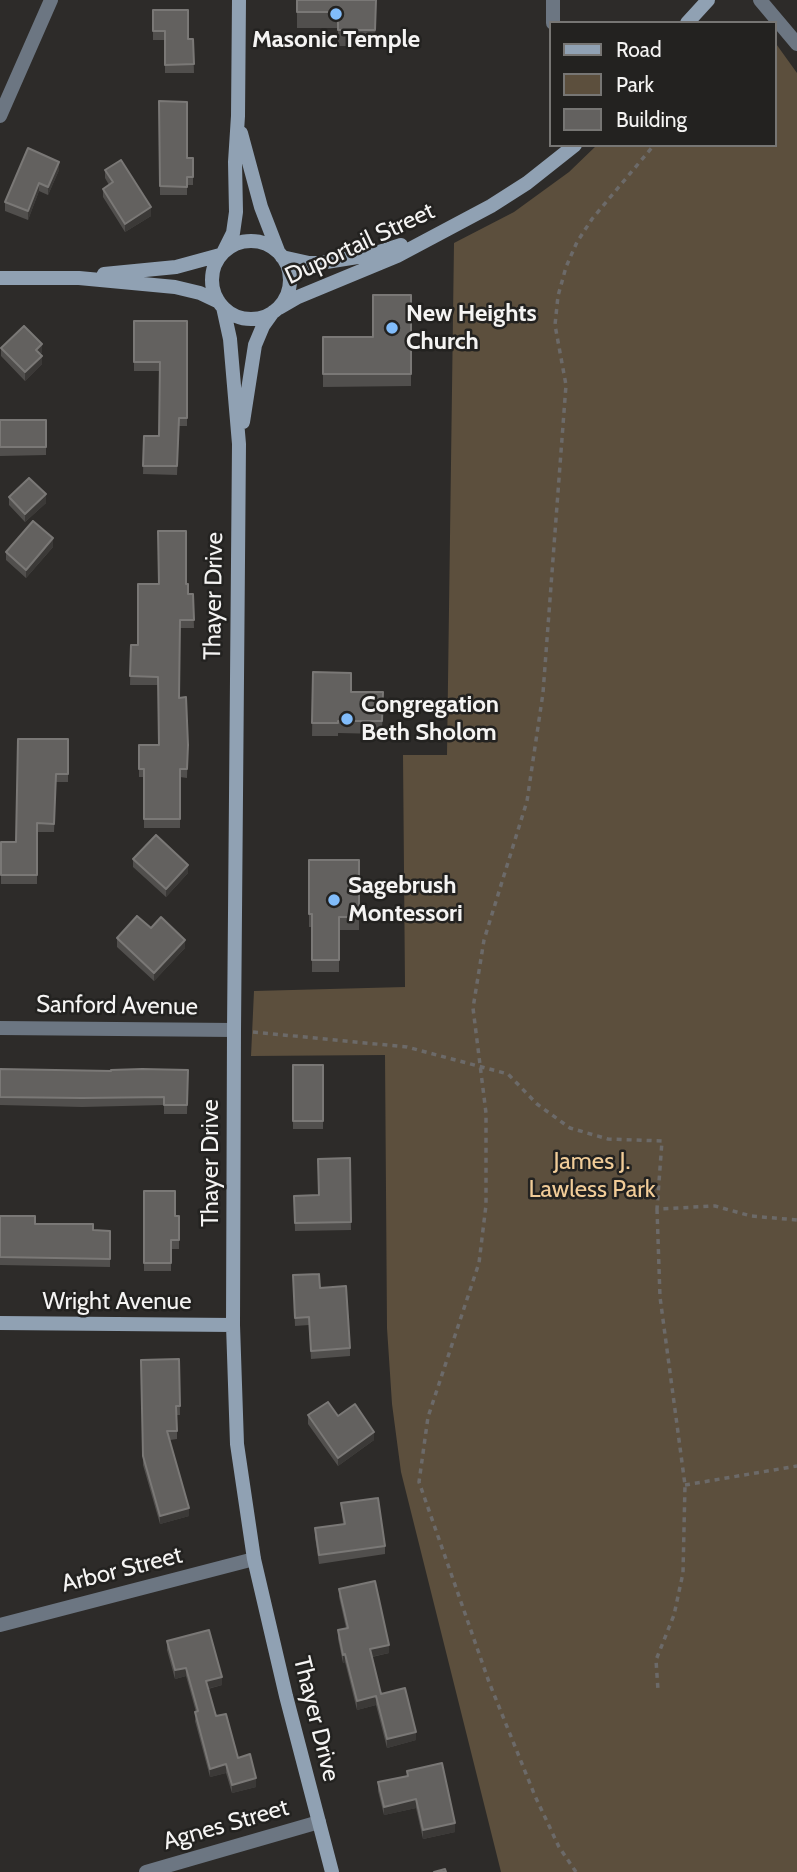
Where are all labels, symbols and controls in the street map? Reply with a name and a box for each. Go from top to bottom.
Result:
marker: Masonic Temple [328,6,344,22]
legend [548,21,776,147]
place label: Masonic Temple [252,26,420,54]
text: Road [616,37,662,62]
text: Park [616,72,654,97]
text: Building [616,107,687,132]
street label: Duportail Street [281,197,439,291]
place label: New Heights Church [406,300,537,356]
marker: New Heights Church [384,320,400,336]
street label: Thayer Drive [198,532,230,660]
place label: Congregation Beth Sholom [361,691,499,747]
marker: Congregation Beth Sholom [339,711,355,727]
place label: Sagebrush Montessori [348,872,463,928]
marker: Sagebrush Montessori [326,892,342,908]
street label: Sanford Avenue [36,990,198,1022]
street label: Thayer Drive [197,1099,225,1227]
park label: James J. Lawless Park [529,1148,655,1204]
street label: Wright Avenue [43,1288,191,1316]
street label: Arbor Street [59,1541,185,1599]
street label: Thayer Drive [287,1654,345,1784]
street label: Agnes Street [160,1793,292,1857]

